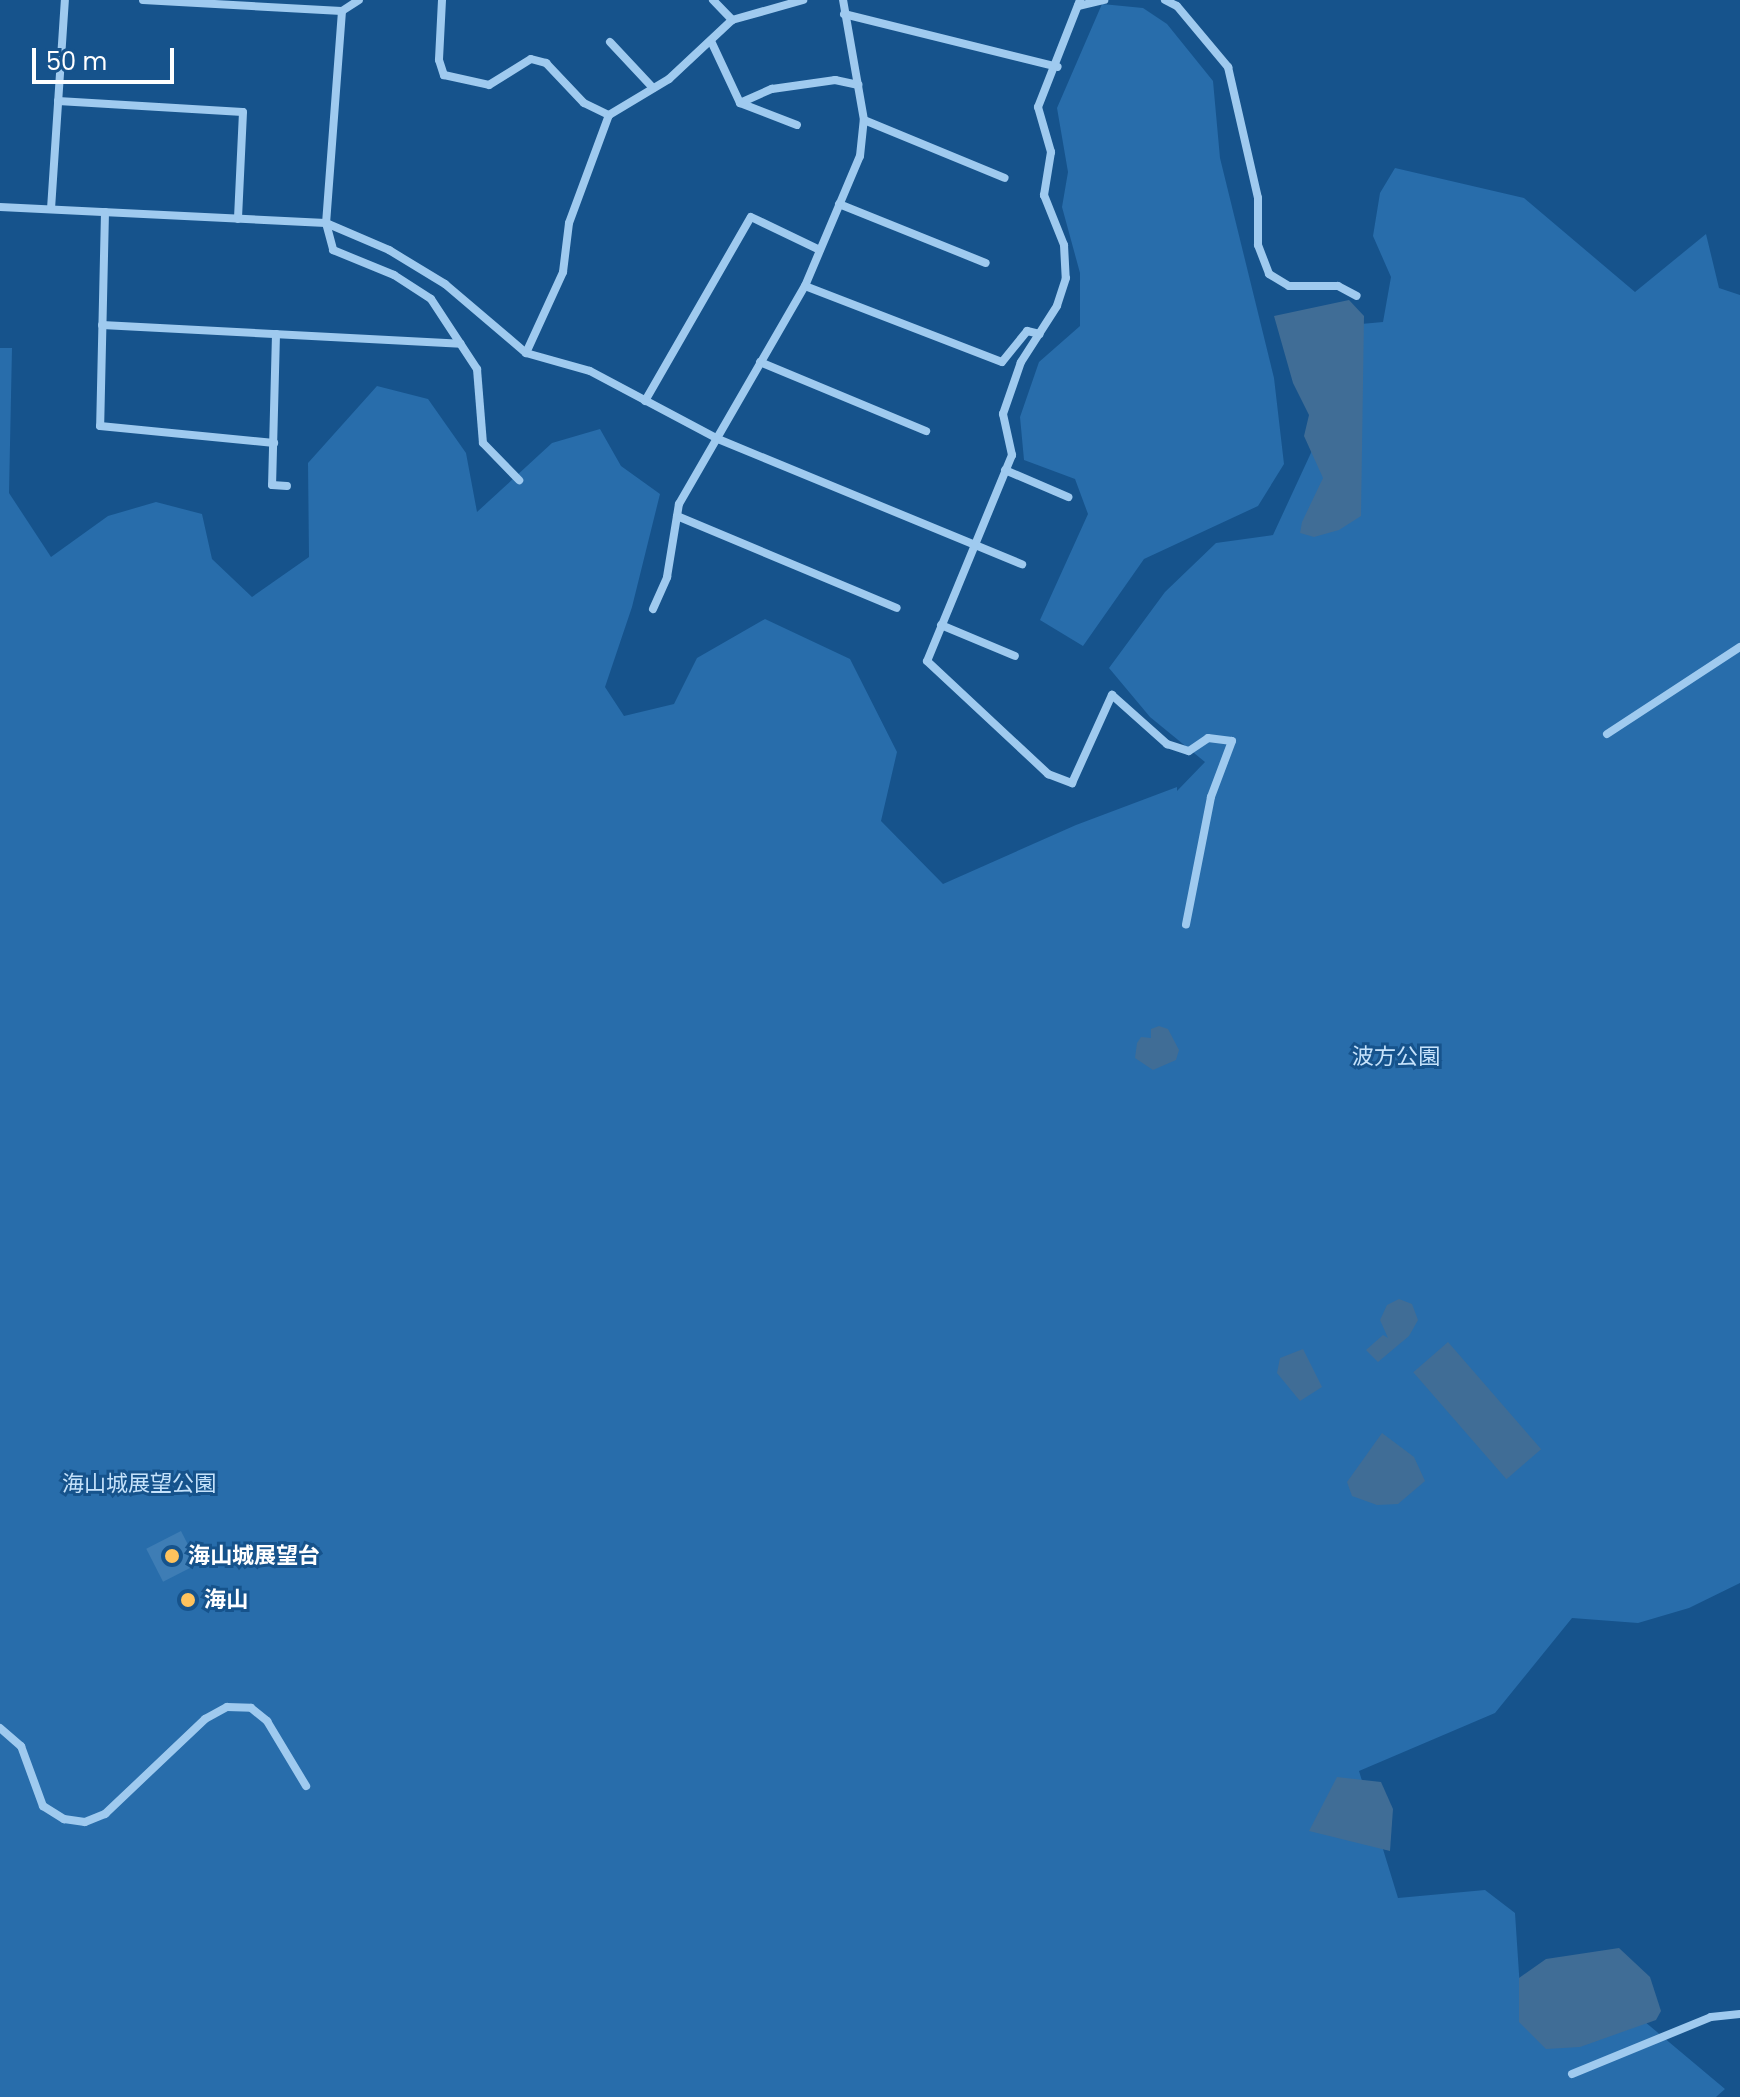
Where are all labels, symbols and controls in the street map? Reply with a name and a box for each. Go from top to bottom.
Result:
scale bar [36,32,178,82]
text: 50 m [46,45,107,78]
park label: 波方公園 [1352,1044,1440,1070]
park label: 海山城展望公園 [62,1471,216,1497]
place label: 海山城展望台 [188,1543,320,1569]
marker: 海山城展望台 [163,1547,181,1565]
place label: 海山 [204,1587,248,1613]
marker: 海山 [179,1591,197,1609]

